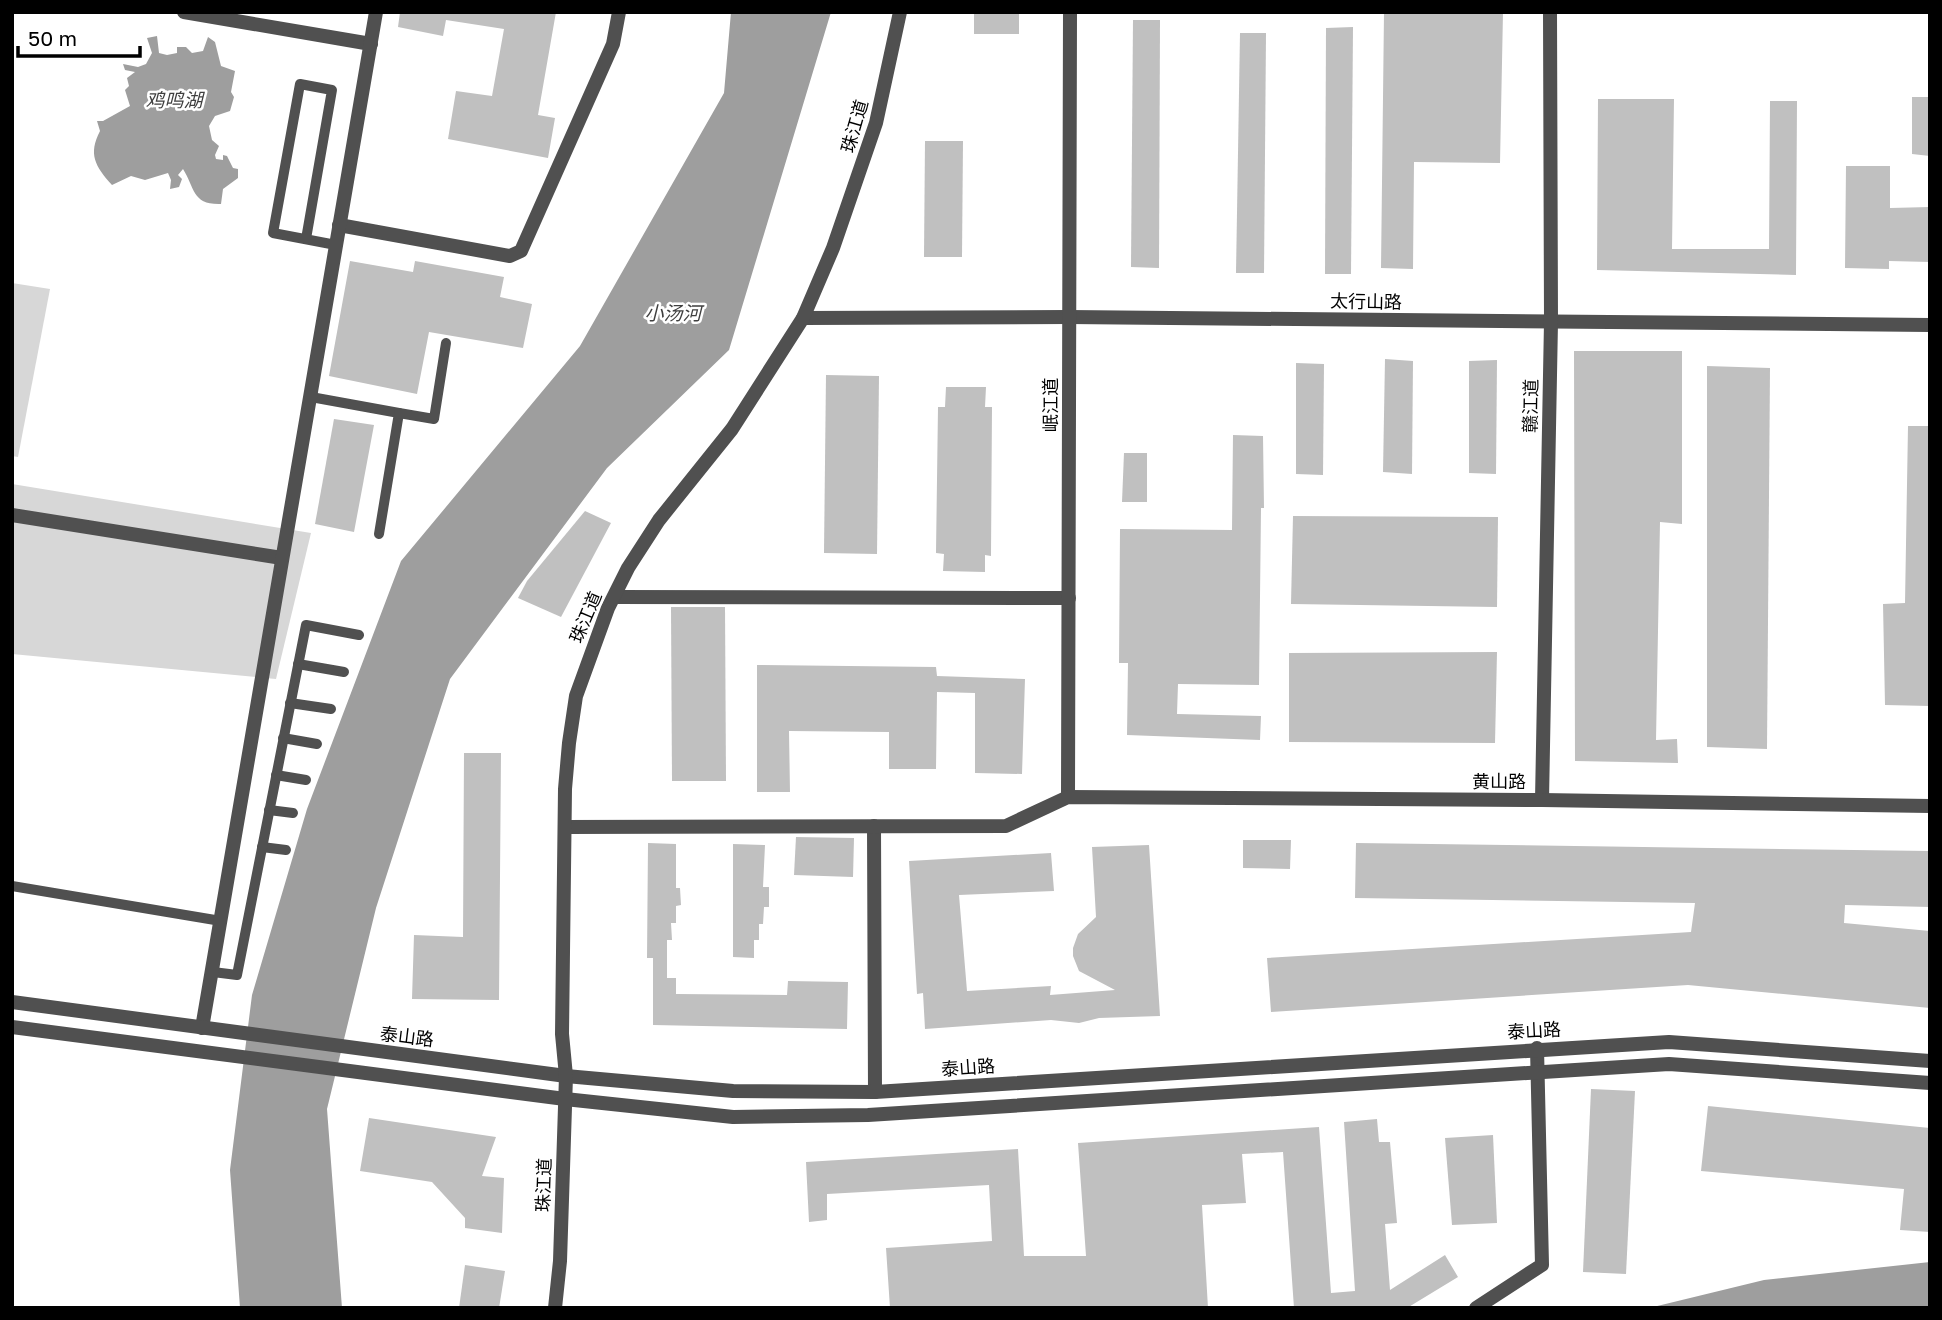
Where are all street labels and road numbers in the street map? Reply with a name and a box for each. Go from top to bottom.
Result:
street label: 珠江道 [836,97,872,155]
street label: 太行山路 [1330,289,1402,313]
street label: 岷江道 [1039,378,1061,432]
street label: 赣江道 [1519,379,1541,433]
street label: 珠江道 [564,588,606,646]
street label: 黄山路 [1472,770,1526,792]
street label: 泰山路 [1506,1018,1562,1042]
street label: 泰山路 [379,1022,435,1050]
street label: 泰山路 [940,1054,996,1080]
street label: 珠江道 [531,1158,555,1212]

